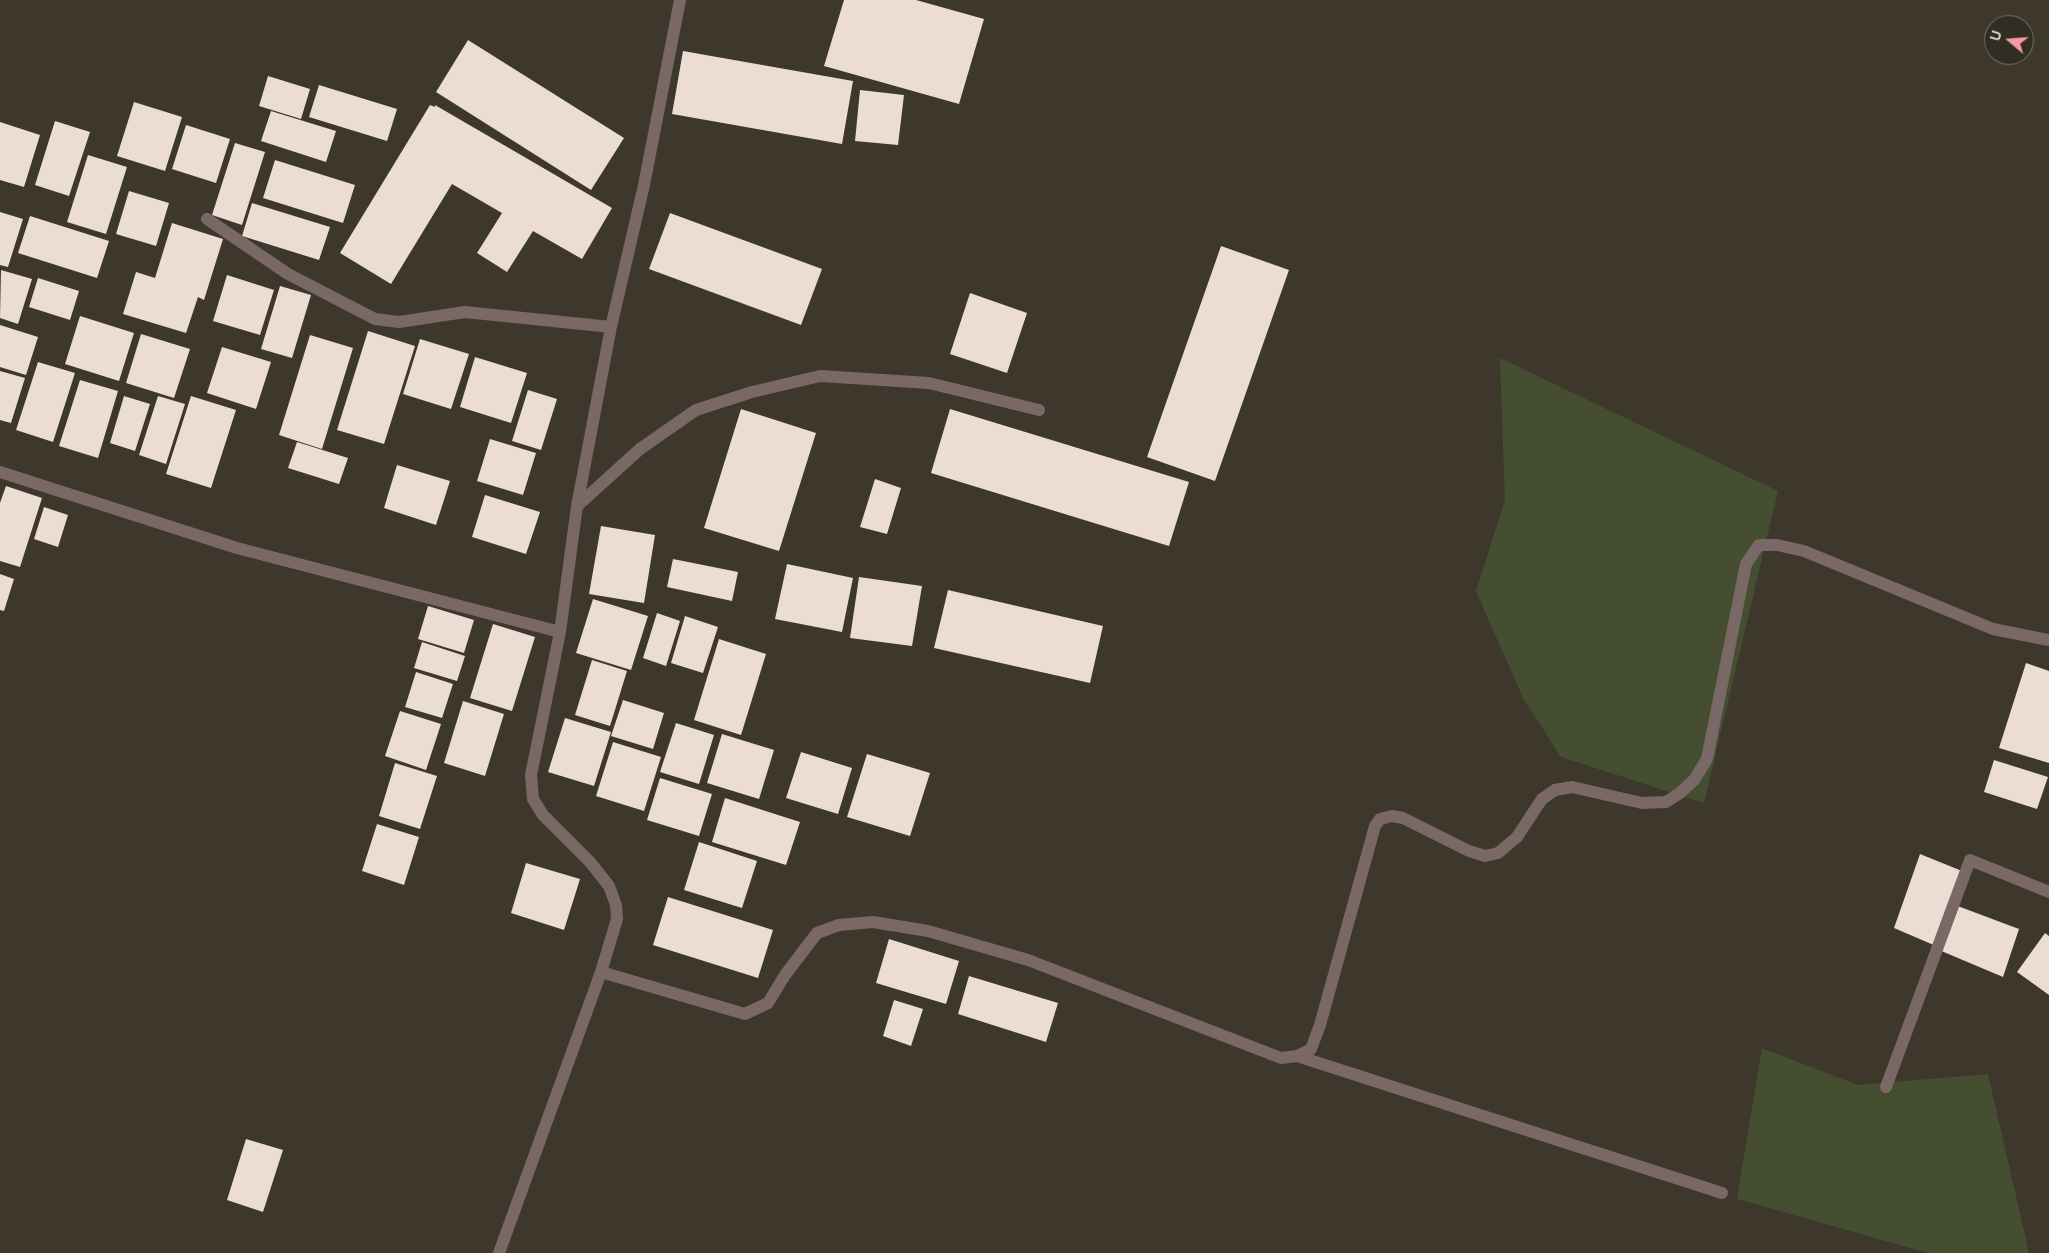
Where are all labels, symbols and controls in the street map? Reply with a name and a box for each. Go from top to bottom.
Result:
north arrow [1984,15,2034,65]
text: U [1986,28,2006,43]

